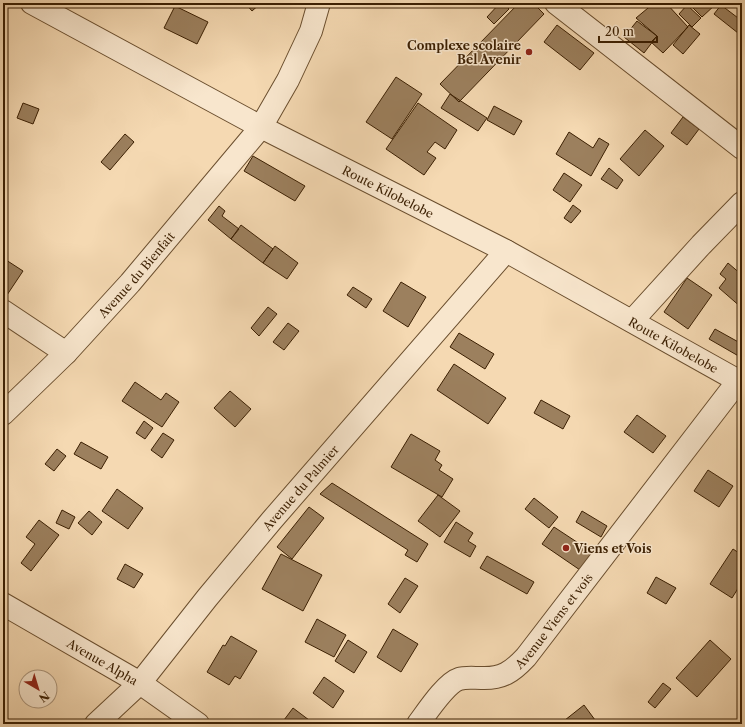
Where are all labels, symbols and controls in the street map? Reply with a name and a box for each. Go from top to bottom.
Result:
scale bar [599,18,657,44]
text: 20 m [605,24,634,39]
place label: Complexe scolaire Bel Avenir [407,38,521,67]
marker: Complexe scolaire Bel Avenir [524,47,534,57]
street label: Route Kilobelobe [340,162,437,221]
street label: Avenue du Bienfait [94,228,178,321]
street label: Route Kilobelobe [626,314,721,376]
street label: Avenue du Palmier [259,442,341,534]
place label: Viens et Vois [573,541,652,556]
marker: Viens et Vois [561,543,571,553]
street label: Avenue Viens et vois [511,570,595,672]
street label: Avenue Alpha [64,635,141,688]
north arrow [18,669,58,709]
text: N [36,688,52,706]

